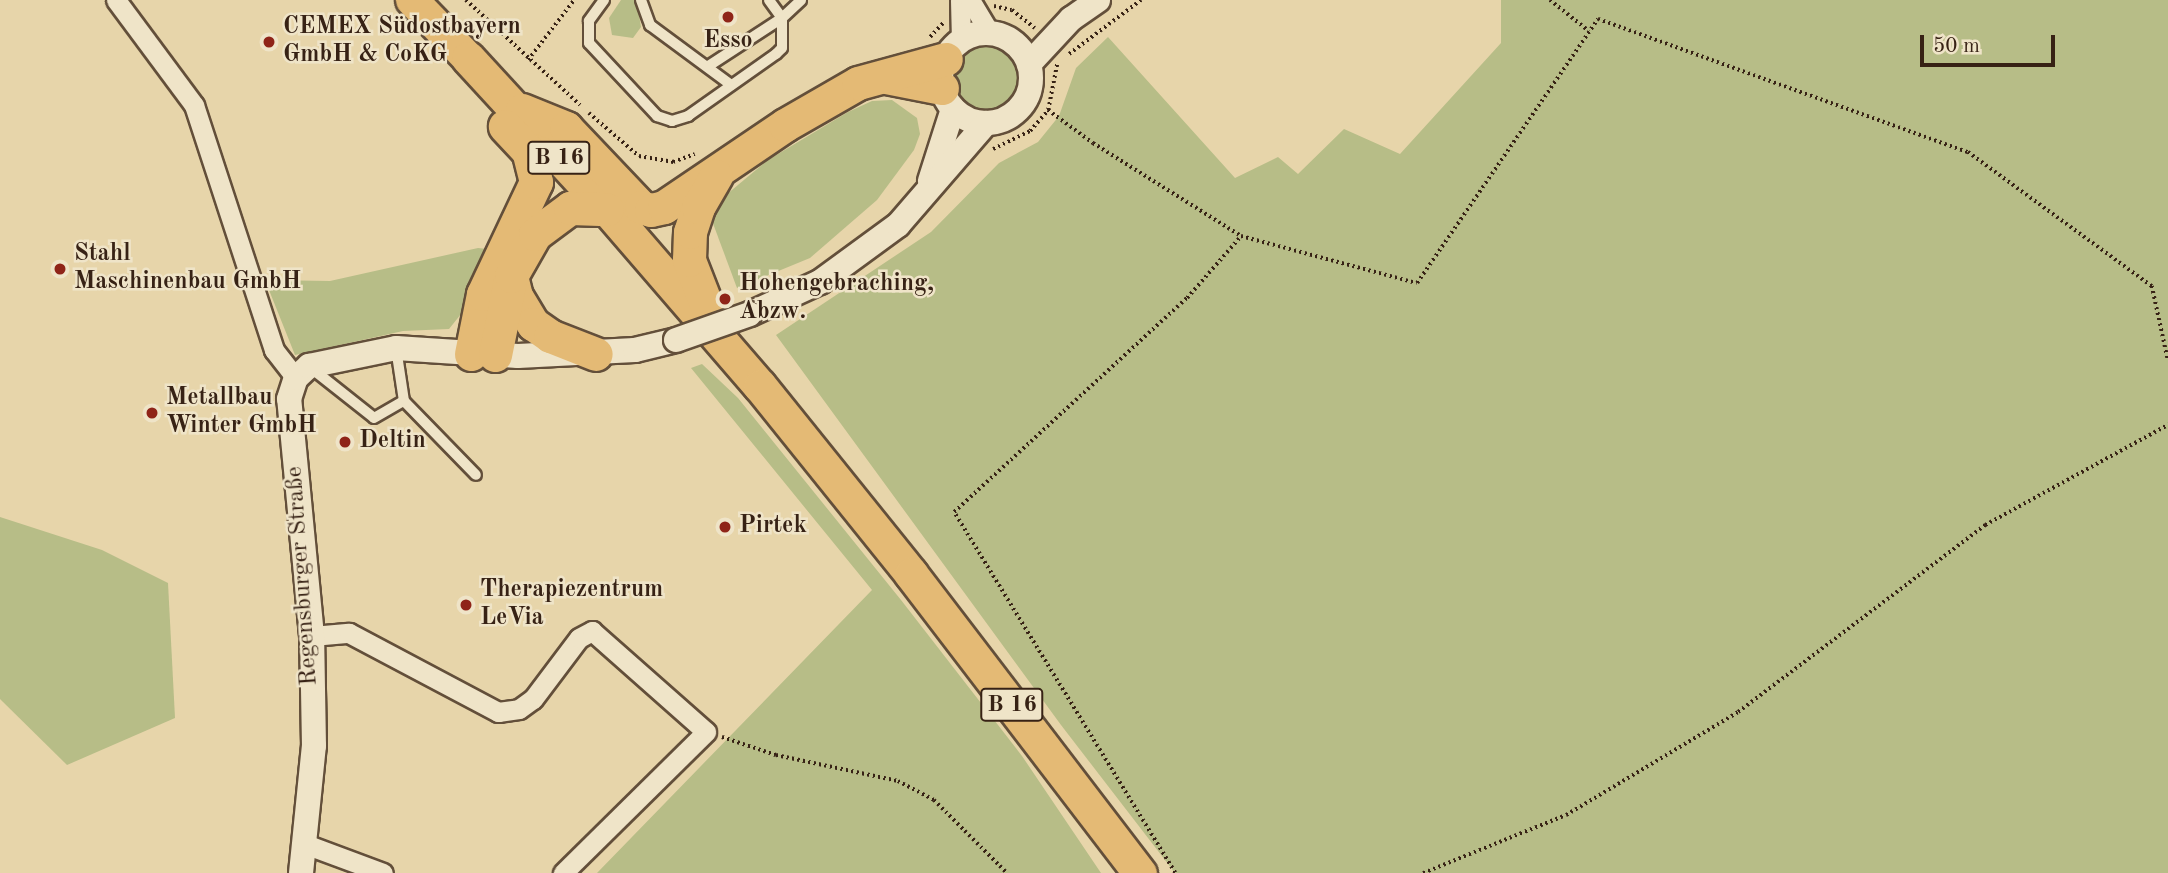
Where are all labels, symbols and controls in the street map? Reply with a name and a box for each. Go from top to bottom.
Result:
marker: Esso [720,9,736,25]
place label: CEMEX Südostbayern GmbH & CoKG [283,14,521,70]
scale bar [1923,21,2058,65]
place label: Esso [703,28,753,56]
marker: CEMEX Südostbayern GmbH & CoKG [261,34,277,50]
text: 50 m [1933,36,1980,57]
road number: B 16 [526,139,592,178]
place label: Stahl Maschinenbau GmbH [74,241,301,297]
marker: Stahl Maschinenbau GmbH [52,261,68,277]
place label: Hohengebraching, Abzw. [739,271,934,327]
marker: Hohengebraching, Abzw. [717,291,733,307]
place label: Metallbau Winter GmbH [166,385,317,441]
marker: Metallbau Winter GmbH [144,405,160,421]
place label: Deltin [359,428,426,456]
marker: Deltin [337,434,353,450]
street label: Regensburger Straße [281,465,325,687]
place label: Pirtek [739,513,807,541]
marker: Pirtek [717,519,733,535]
place label: Therapiezentrum LeVia [480,577,663,633]
marker: Therapiezentrum LeVia [458,597,474,613]
road number: B 16 [979,685,1045,724]

